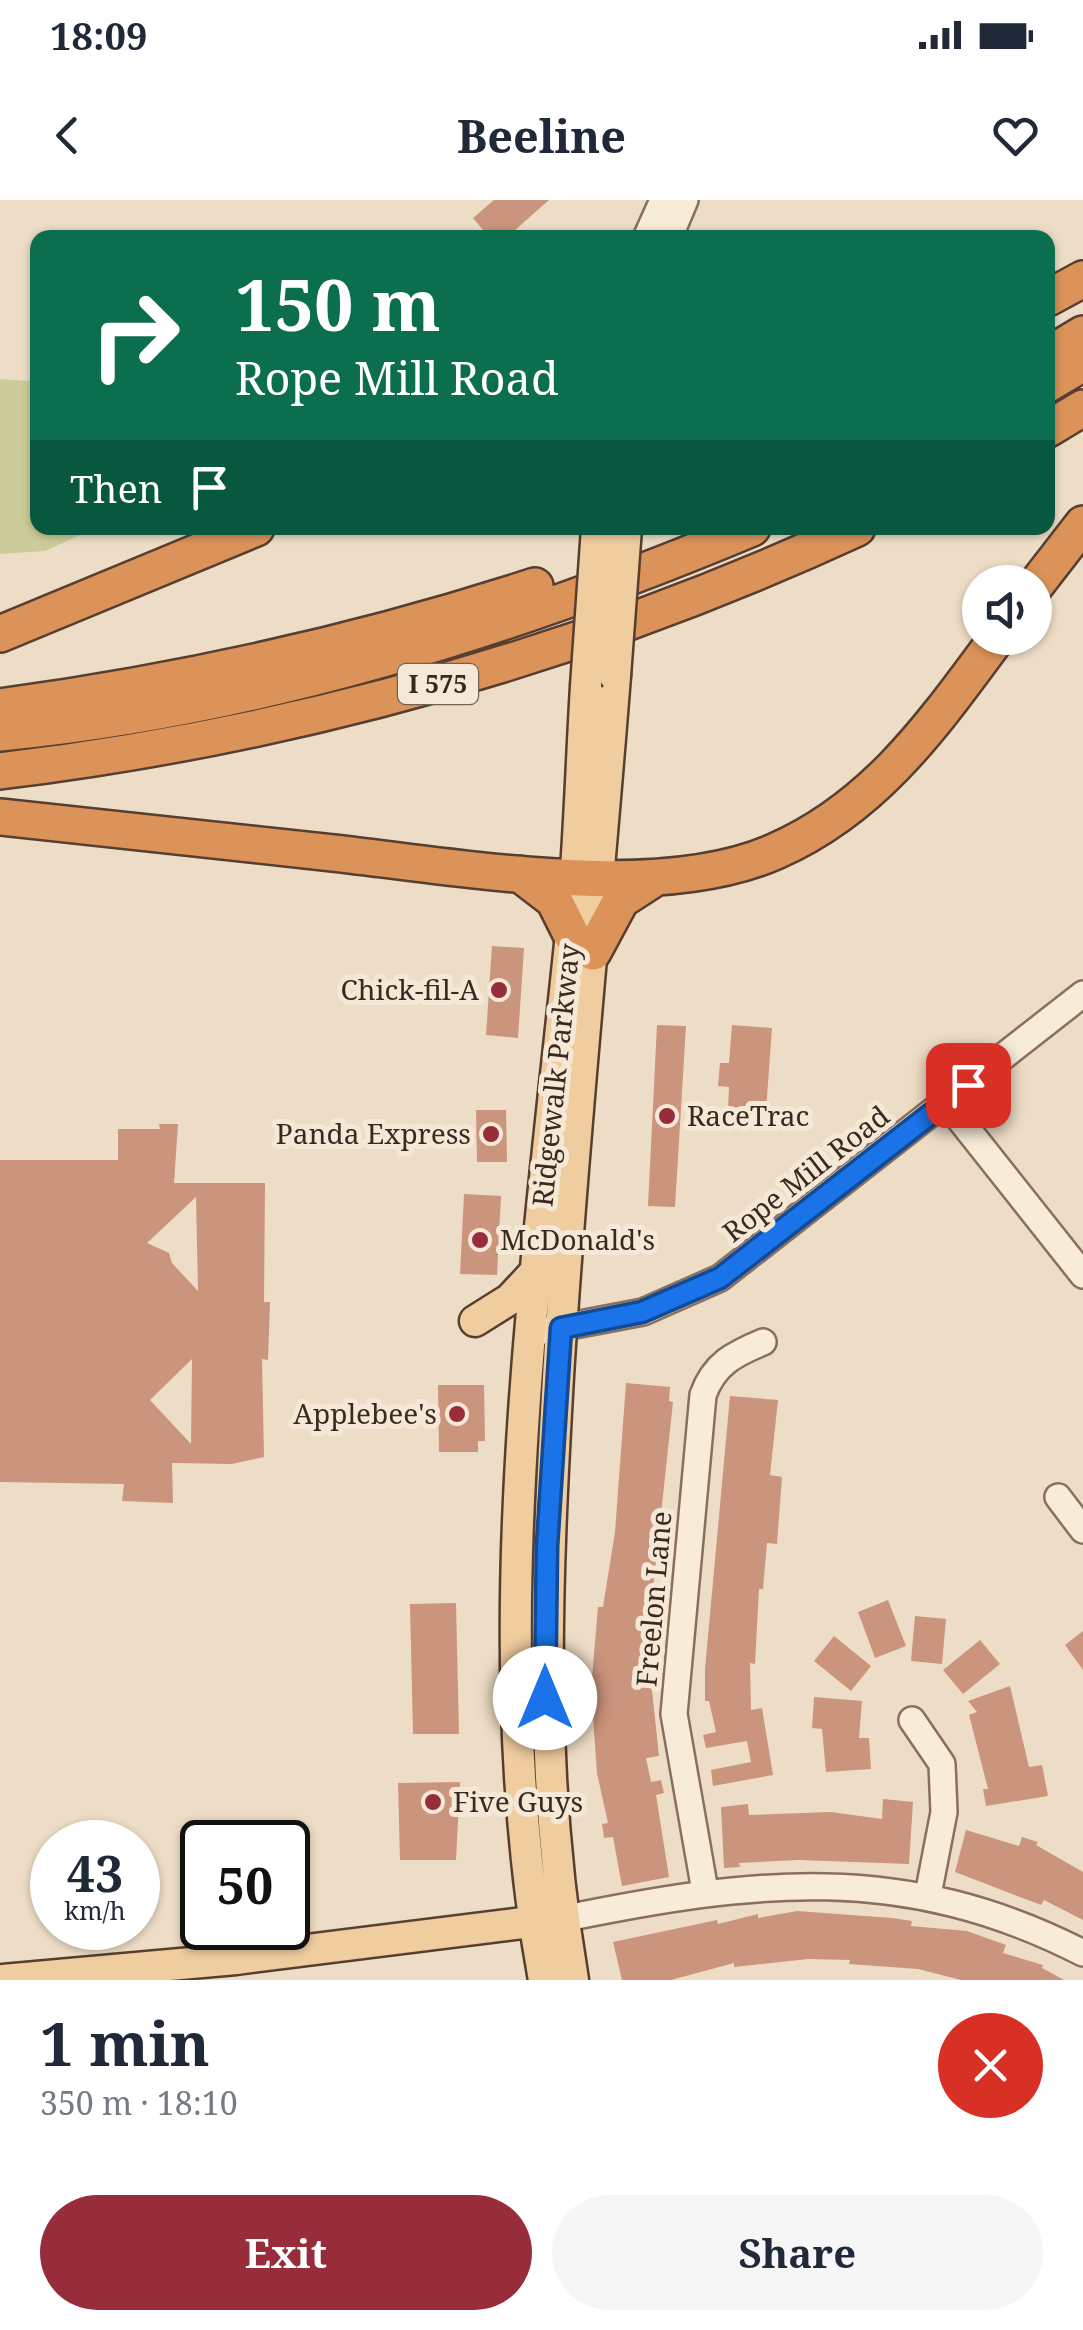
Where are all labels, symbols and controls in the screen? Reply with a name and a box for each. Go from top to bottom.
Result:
text: 18:09 [50,9,147,61]
text: Beeline [457,105,626,166]
icon: back [40,108,95,163]
icon: heart [988,108,1043,163]
text: 150 m [235,256,441,352]
icon: right [70,270,200,400]
text: Rope Mill Road [235,347,559,408]
icon: arrive [182,460,237,515]
text: Then [70,462,162,514]
map controls [962,565,1052,655]
button: sound [962,565,1052,655]
road number: I 575 [398,664,478,704]
street label: Ridgewalk Parkway [522,941,588,1208]
place label: Chick-fil-A [341,970,479,1008]
marker: Chick-fil-A [488,979,510,1001]
pin [926,1043,1011,1128]
icon: arrive [941,1058,996,1113]
place label: RaceTrac [687,1096,809,1134]
street label: Rope Mill Road [714,1096,896,1250]
marker: RaceTrac [656,1105,678,1127]
place label: Panda Express [276,1114,471,1152]
marker: Panda Express [480,1123,502,1145]
place label: McDonald's [500,1220,655,1258]
marker: McDonald's [469,1229,491,1251]
place label: Applebee's [293,1394,437,1432]
marker: Applebee's [446,1403,468,1425]
street label: Freelon Lane [626,1510,680,1688]
position arrow [493,1646,597,1750]
place label: Five Guys [453,1782,583,1820]
marker: Five Guys [422,1791,444,1813]
speed limit sign: 50 [180,1820,310,1950]
text: 43 [67,1839,123,1907]
text: km/h [64,1893,126,1927]
text: 1 min [40,2002,210,2084]
button: close [938,2013,1043,2118]
text: 350 m · 18:10 [40,2081,238,2124]
button: Exit [40,2195,532,2310]
button: Share [552,2195,1043,2310]

